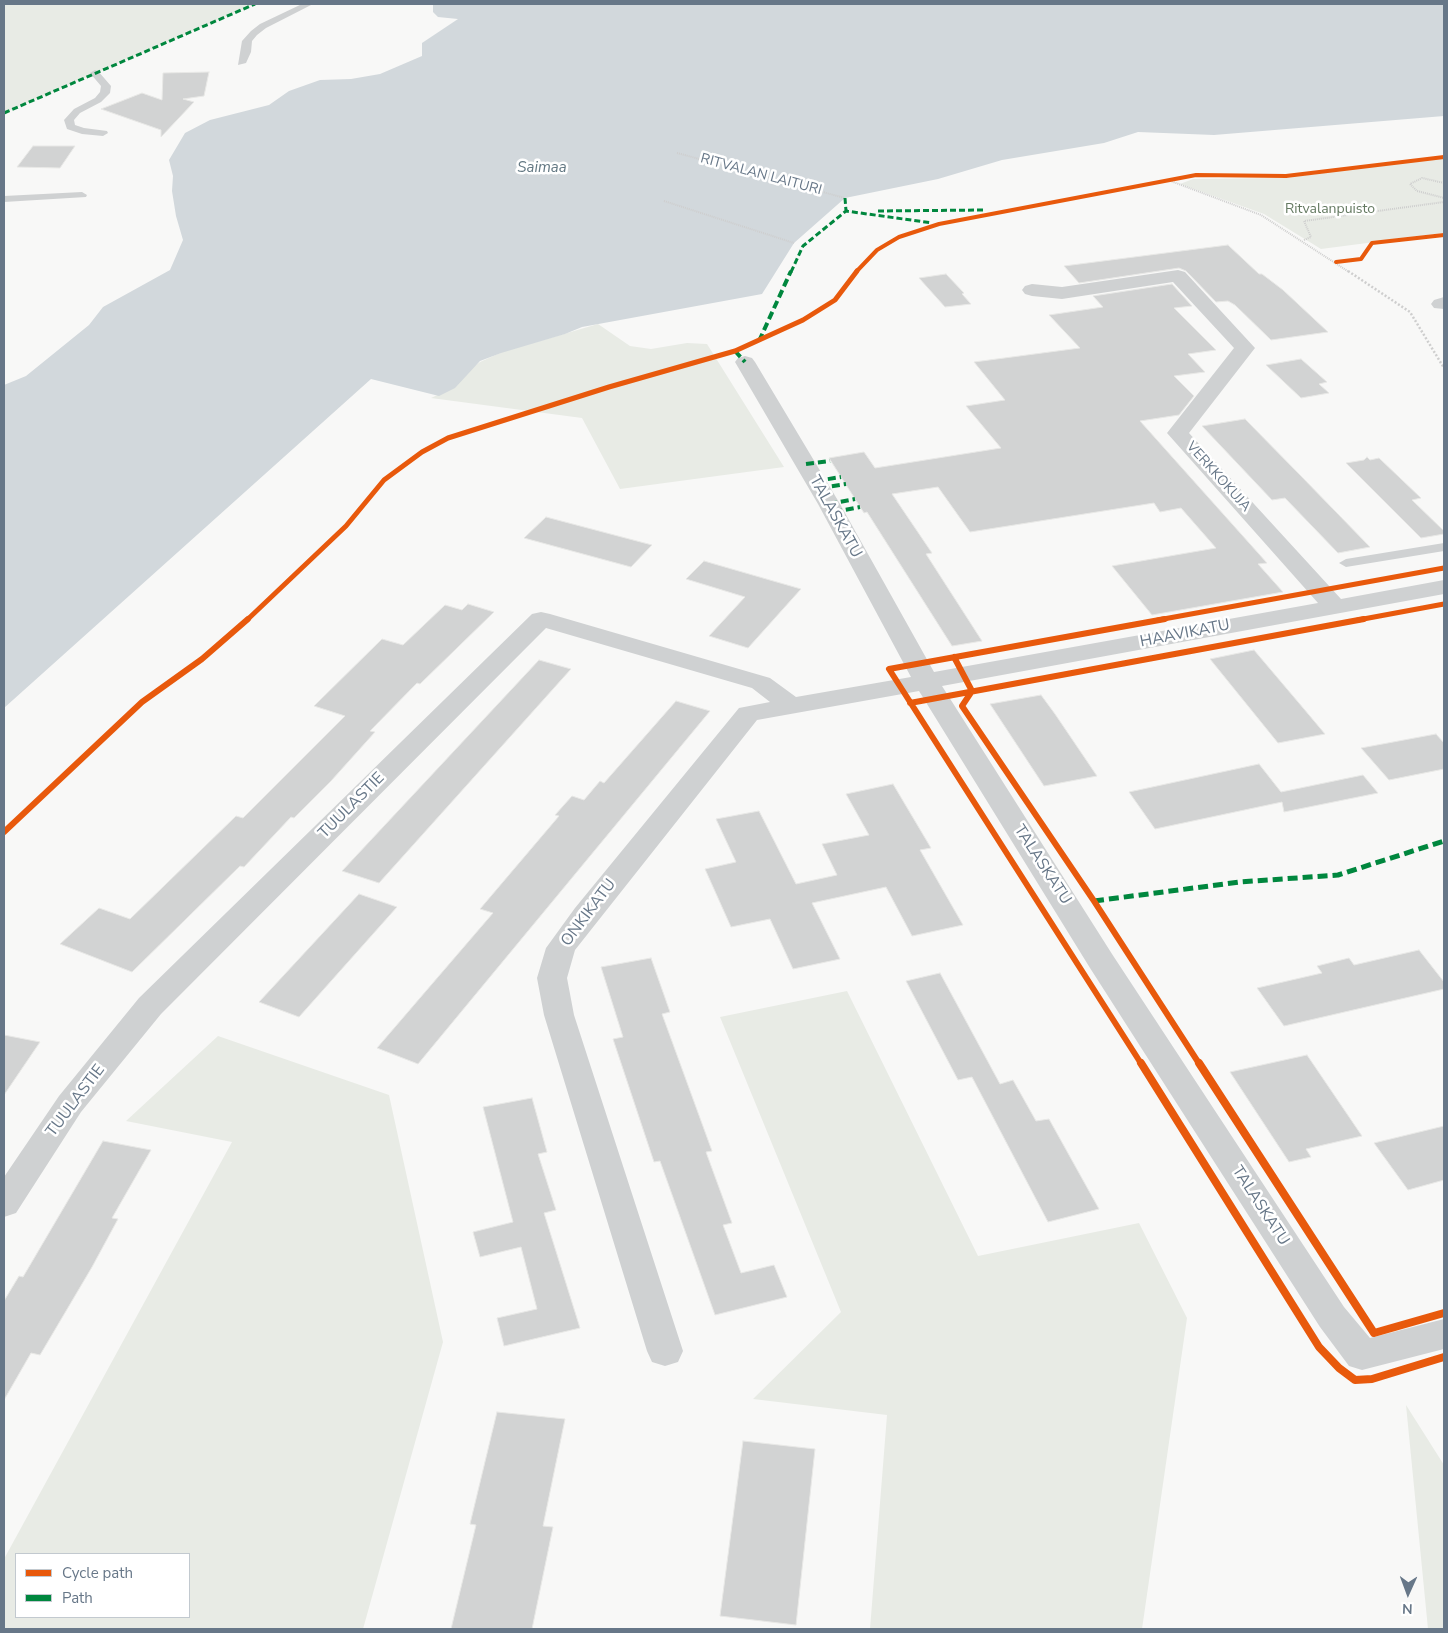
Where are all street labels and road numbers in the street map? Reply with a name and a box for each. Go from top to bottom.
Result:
street label: RITVALAN LAITURI [699,151,823,199]
street label: VERKKOKUJA [1182,439,1254,515]
street label: TALASKATU [805,472,865,562]
street label: HAAVIKATU [1138,616,1232,652]
street label: TUULASTIE [315,769,389,843]
street label: TALASKATU [1009,822,1075,908]
street label: ONKIKATU [557,875,621,951]
street label: TUULASTIE [43,1061,109,1141]
street label: TALASKATU [1227,1163,1293,1249]

